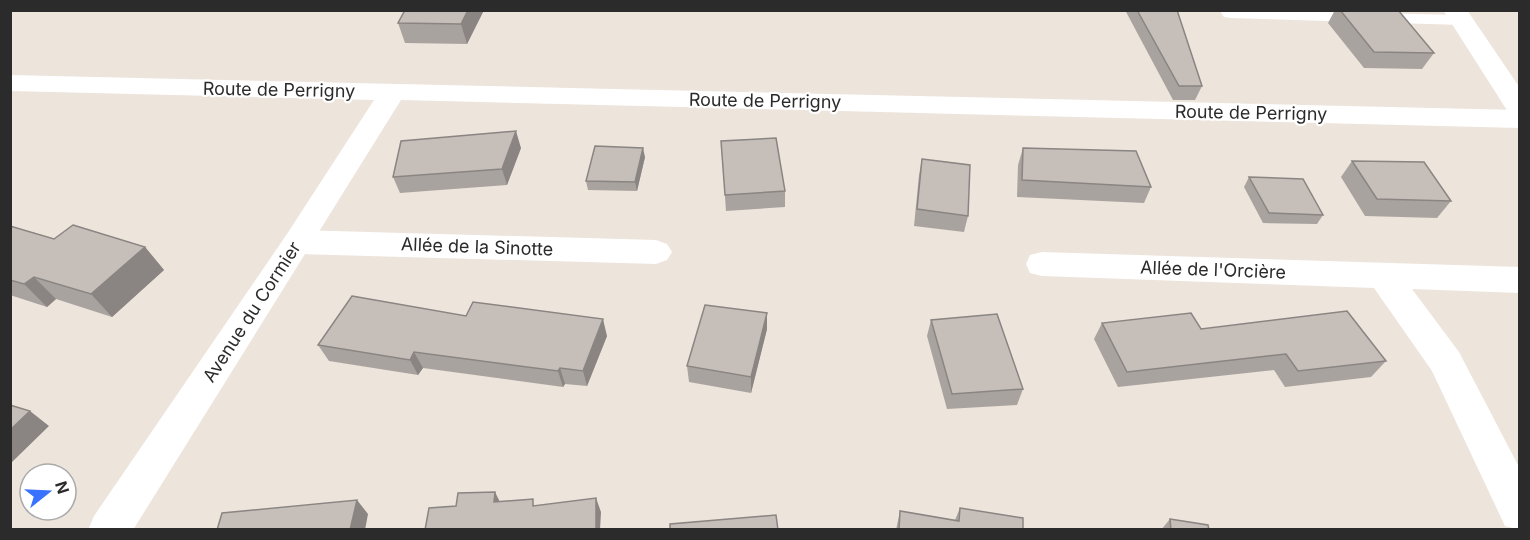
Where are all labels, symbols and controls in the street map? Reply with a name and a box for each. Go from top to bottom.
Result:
street label: Route de Perrigny [203,78,355,101]
street label: Route de Perrigny [689,89,841,112]
street label: Route de Perrigny [1175,101,1327,124]
street label: Allée de la Sinotte [401,233,553,260]
street label: Avenue du Cormier [198,237,305,386]
street label: Allée de l'Orcière [1140,256,1286,283]
north arrow [18,462,78,522]
text: N [51,478,74,496]

